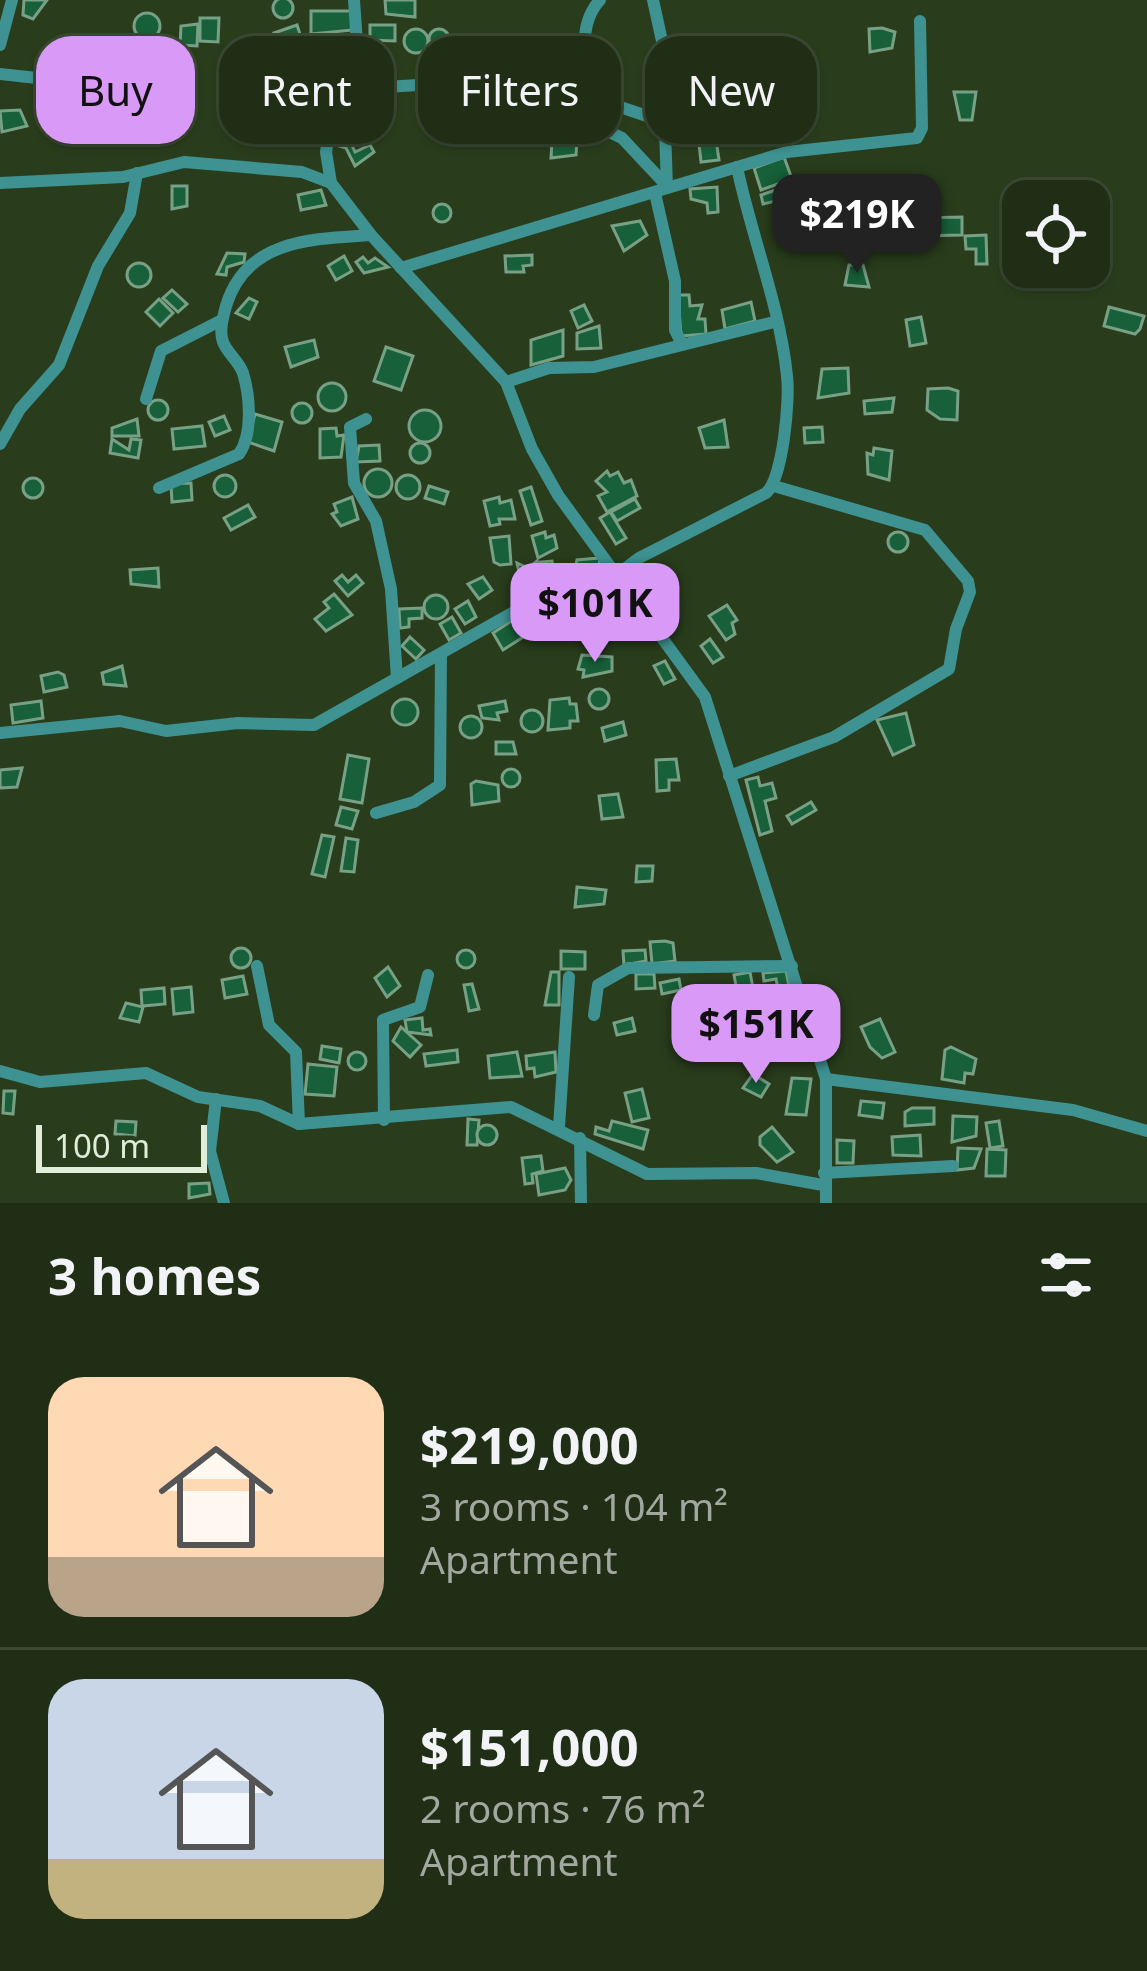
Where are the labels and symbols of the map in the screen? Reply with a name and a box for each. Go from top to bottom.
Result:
pin: $219K [773,174,941,276]
pin: $101K [511,563,679,665]
pin: $151K [672,984,840,1086]
scale bar [36,1119,207,1172]

